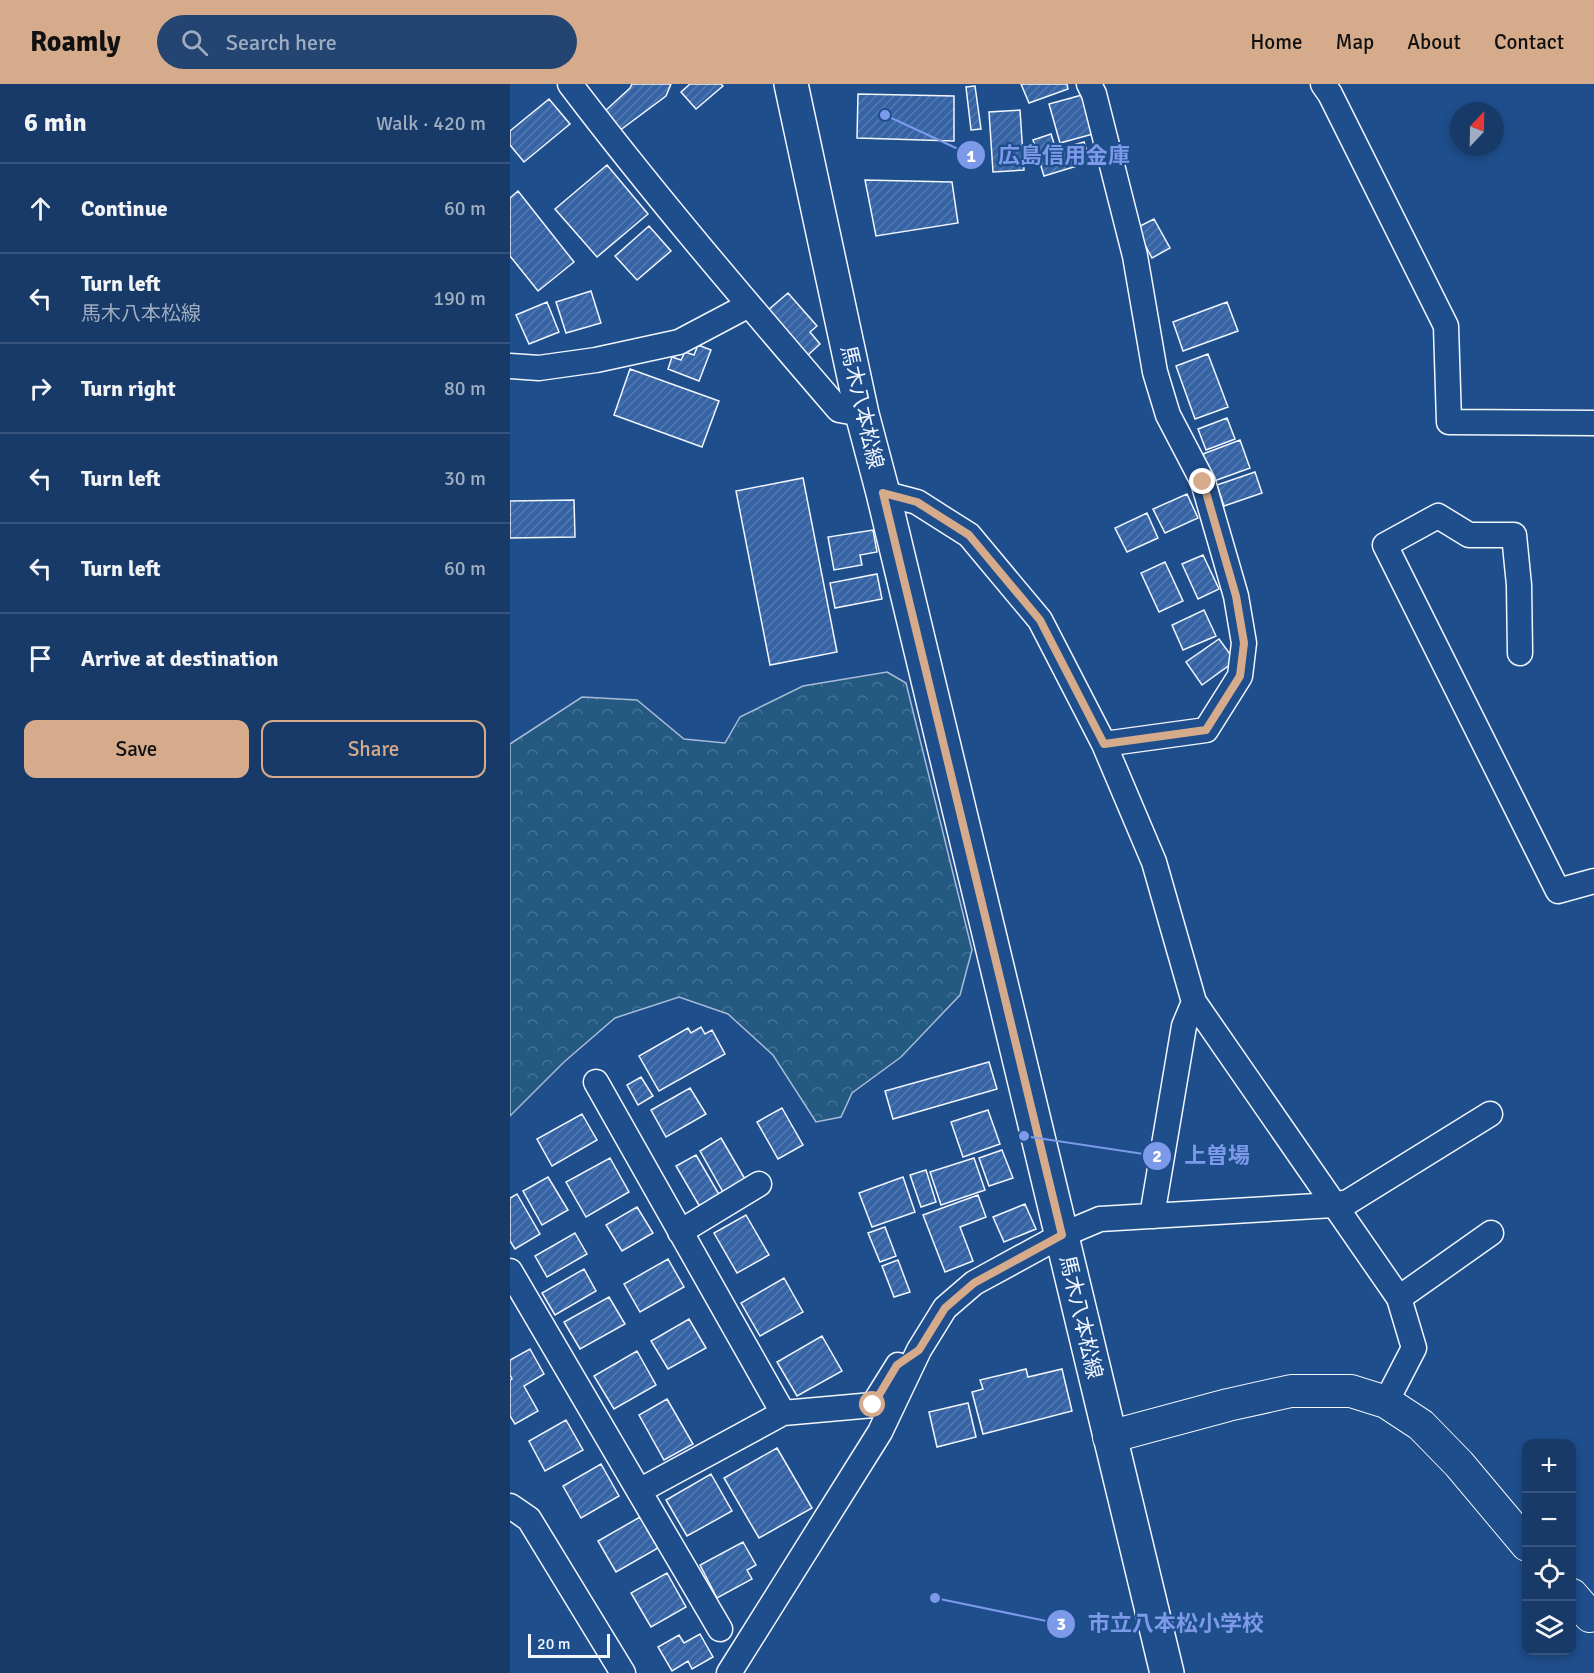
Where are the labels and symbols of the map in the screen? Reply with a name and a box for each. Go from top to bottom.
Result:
north arrow [1450,102,1504,156]
callout: 広島信用金庫 [956,135,1142,175]
text: 広島信用金庫 [998,142,1130,169]
text: 1 [966,145,976,167]
street label: 馬木八本松線 [835,343,889,471]
route end [1189,468,1215,494]
callout: 上曽場 [1142,1136,1262,1176]
text: 上曽場 [1184,1142,1250,1169]
text: 2 [1152,1145,1162,1167]
street label: 馬木八本松線 [1054,1253,1108,1381]
route start [859,1391,885,1417]
callout: 市立八本松小学校 [1046,1604,1276,1644]
text: 市立八本松小学校 [1088,1610,1264,1637]
text: 3 [1056,1613,1066,1635]
scale bar [528,1631,610,1658]

